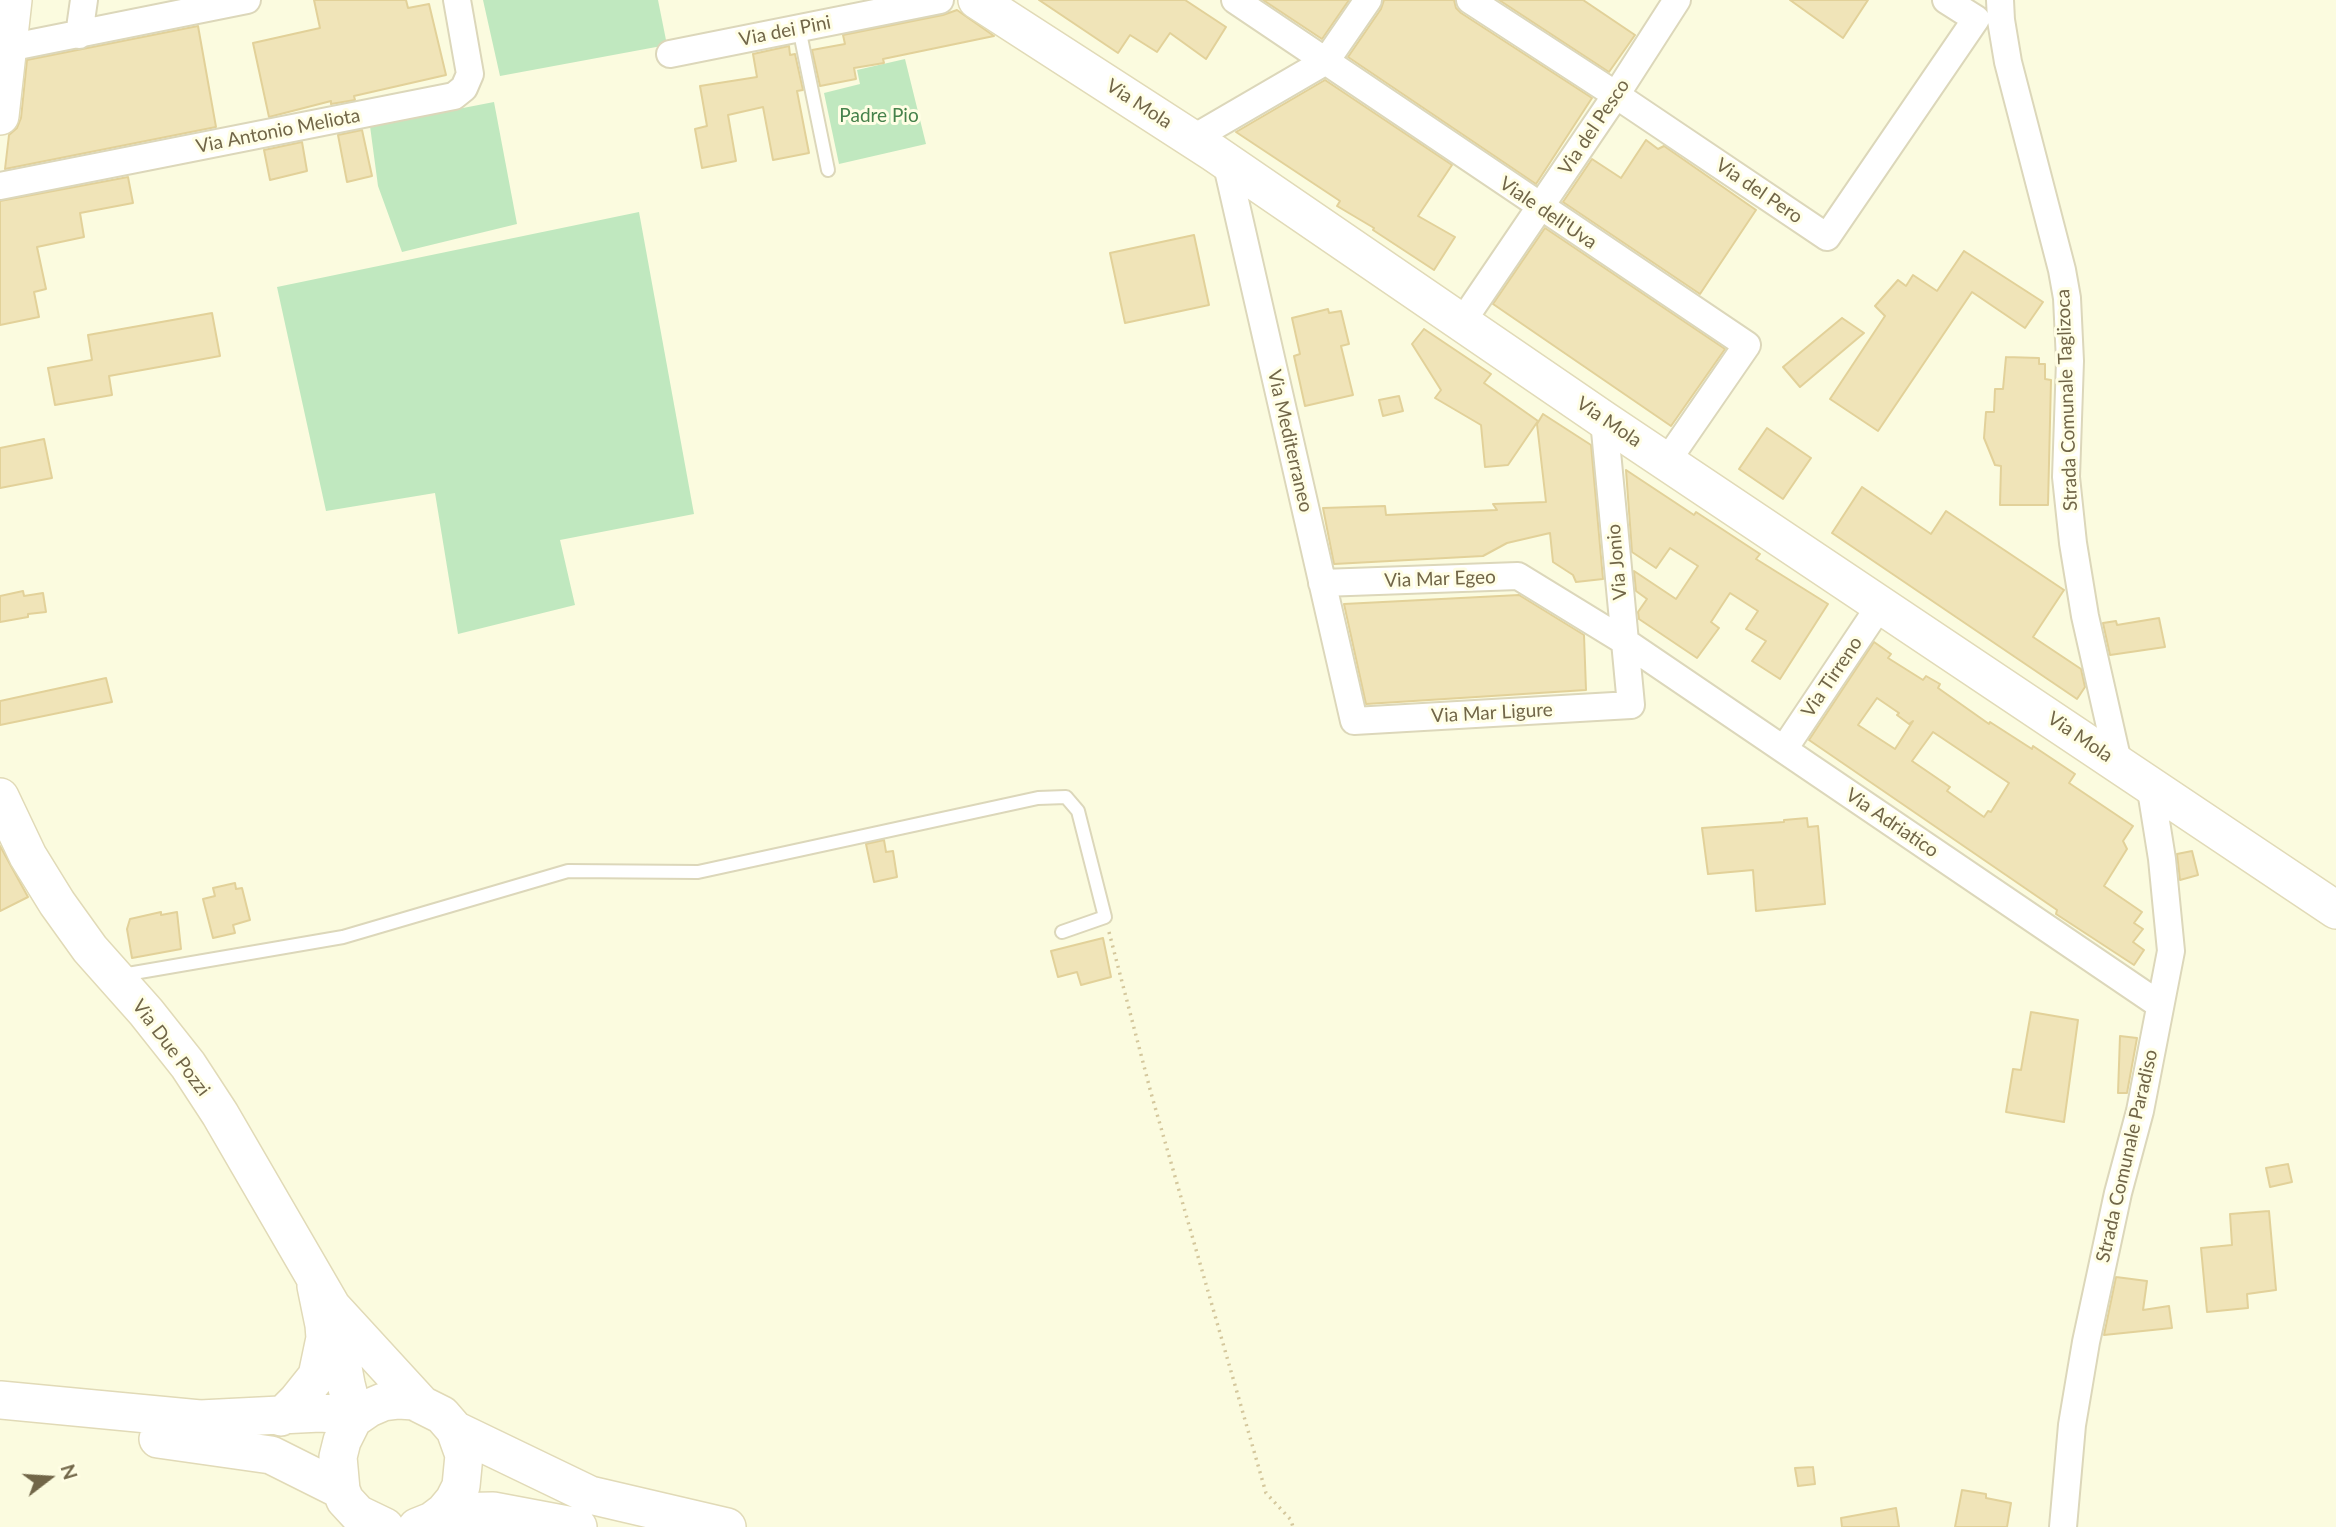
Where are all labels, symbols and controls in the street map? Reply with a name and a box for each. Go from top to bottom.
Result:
street label: Via dei Pini [737,11,833,51]
street label: Via Mola [1102,74,1176,134]
street label: Via del Pesco [1554,75,1634,179]
street label: Via Antonio Meliota [194,104,362,158]
park label: Padre Pio [839,105,919,127]
street label: Via del Pero [1711,154,1807,228]
street label: Viale dell'Uva [1495,172,1601,254]
street label: Strada Comunale Taglizoca [2052,289,2082,511]
street label: Via Mediterraneo [1263,367,1317,515]
street label: Via Mola [1572,392,1646,452]
street label: Via Jonio [1602,523,1632,601]
street label: Via Mar Egeo [1384,566,1496,592]
street label: Via Tirreno [1797,632,1867,722]
street label: Via Mar Ligure [1431,698,1553,728]
street label: Via Mola [2043,707,2117,767]
street label: Via Adriatico [1841,784,1943,862]
street label: Via Due Pozzi [127,995,215,1101]
street label: Strada Comunale Paradiso [2091,1047,2163,1265]
north arrow [14,1443,84,1513]
text: N [56,1461,83,1482]

